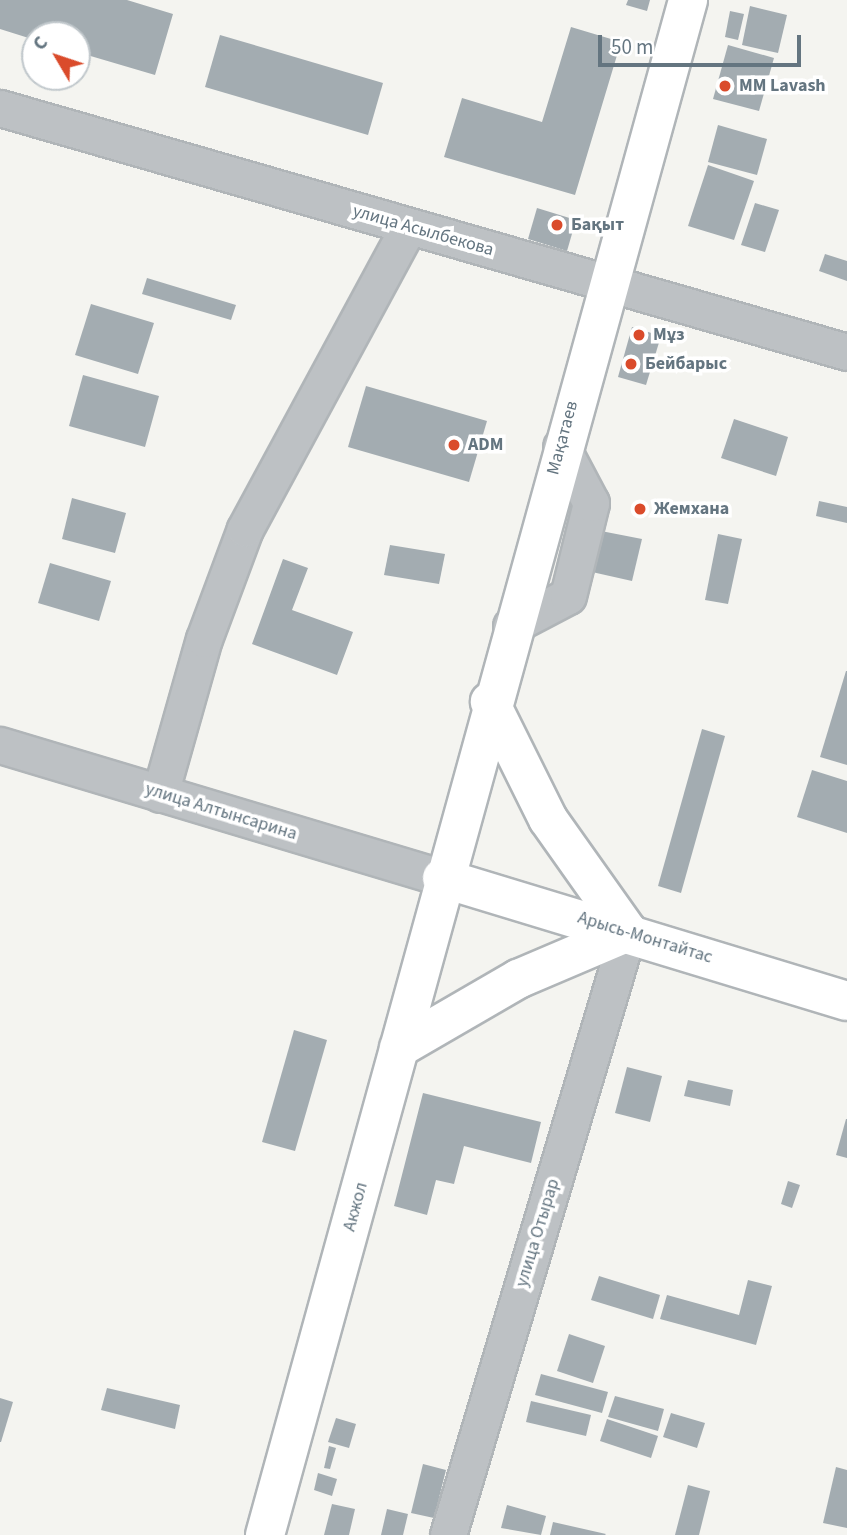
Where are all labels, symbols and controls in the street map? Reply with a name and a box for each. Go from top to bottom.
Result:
north arrow [21,21,91,91]
scale bar [602,21,805,65]
text: С [27,31,55,57]
text: 50 m [611,32,653,62]
place label: MM Lavash [739,75,826,97]
marker: MM Lavash [717,78,733,94]
street label: улица Асылбекова [350,201,496,261]
place label: Бақыт [571,214,624,236]
marker: Бақыт [549,217,565,233]
place label: Мұз [653,324,685,346]
marker: Мұз [631,327,647,343]
place label: Бейбарыс [645,353,727,375]
marker: Бейбарыс [623,356,639,372]
street label: Мақатаев [543,399,583,477]
place label: ADM [468,434,503,456]
marker: ADM [446,437,462,453]
place label: Жемхана [654,498,729,520]
marker: Жемхана [632,501,648,517]
street label: улица Алтынсарина [143,779,299,845]
street label: Арысь-Монтайтас [575,907,715,969]
street label: улица Отырар [511,1176,565,1290]
street label: Акжол [339,1180,373,1234]

